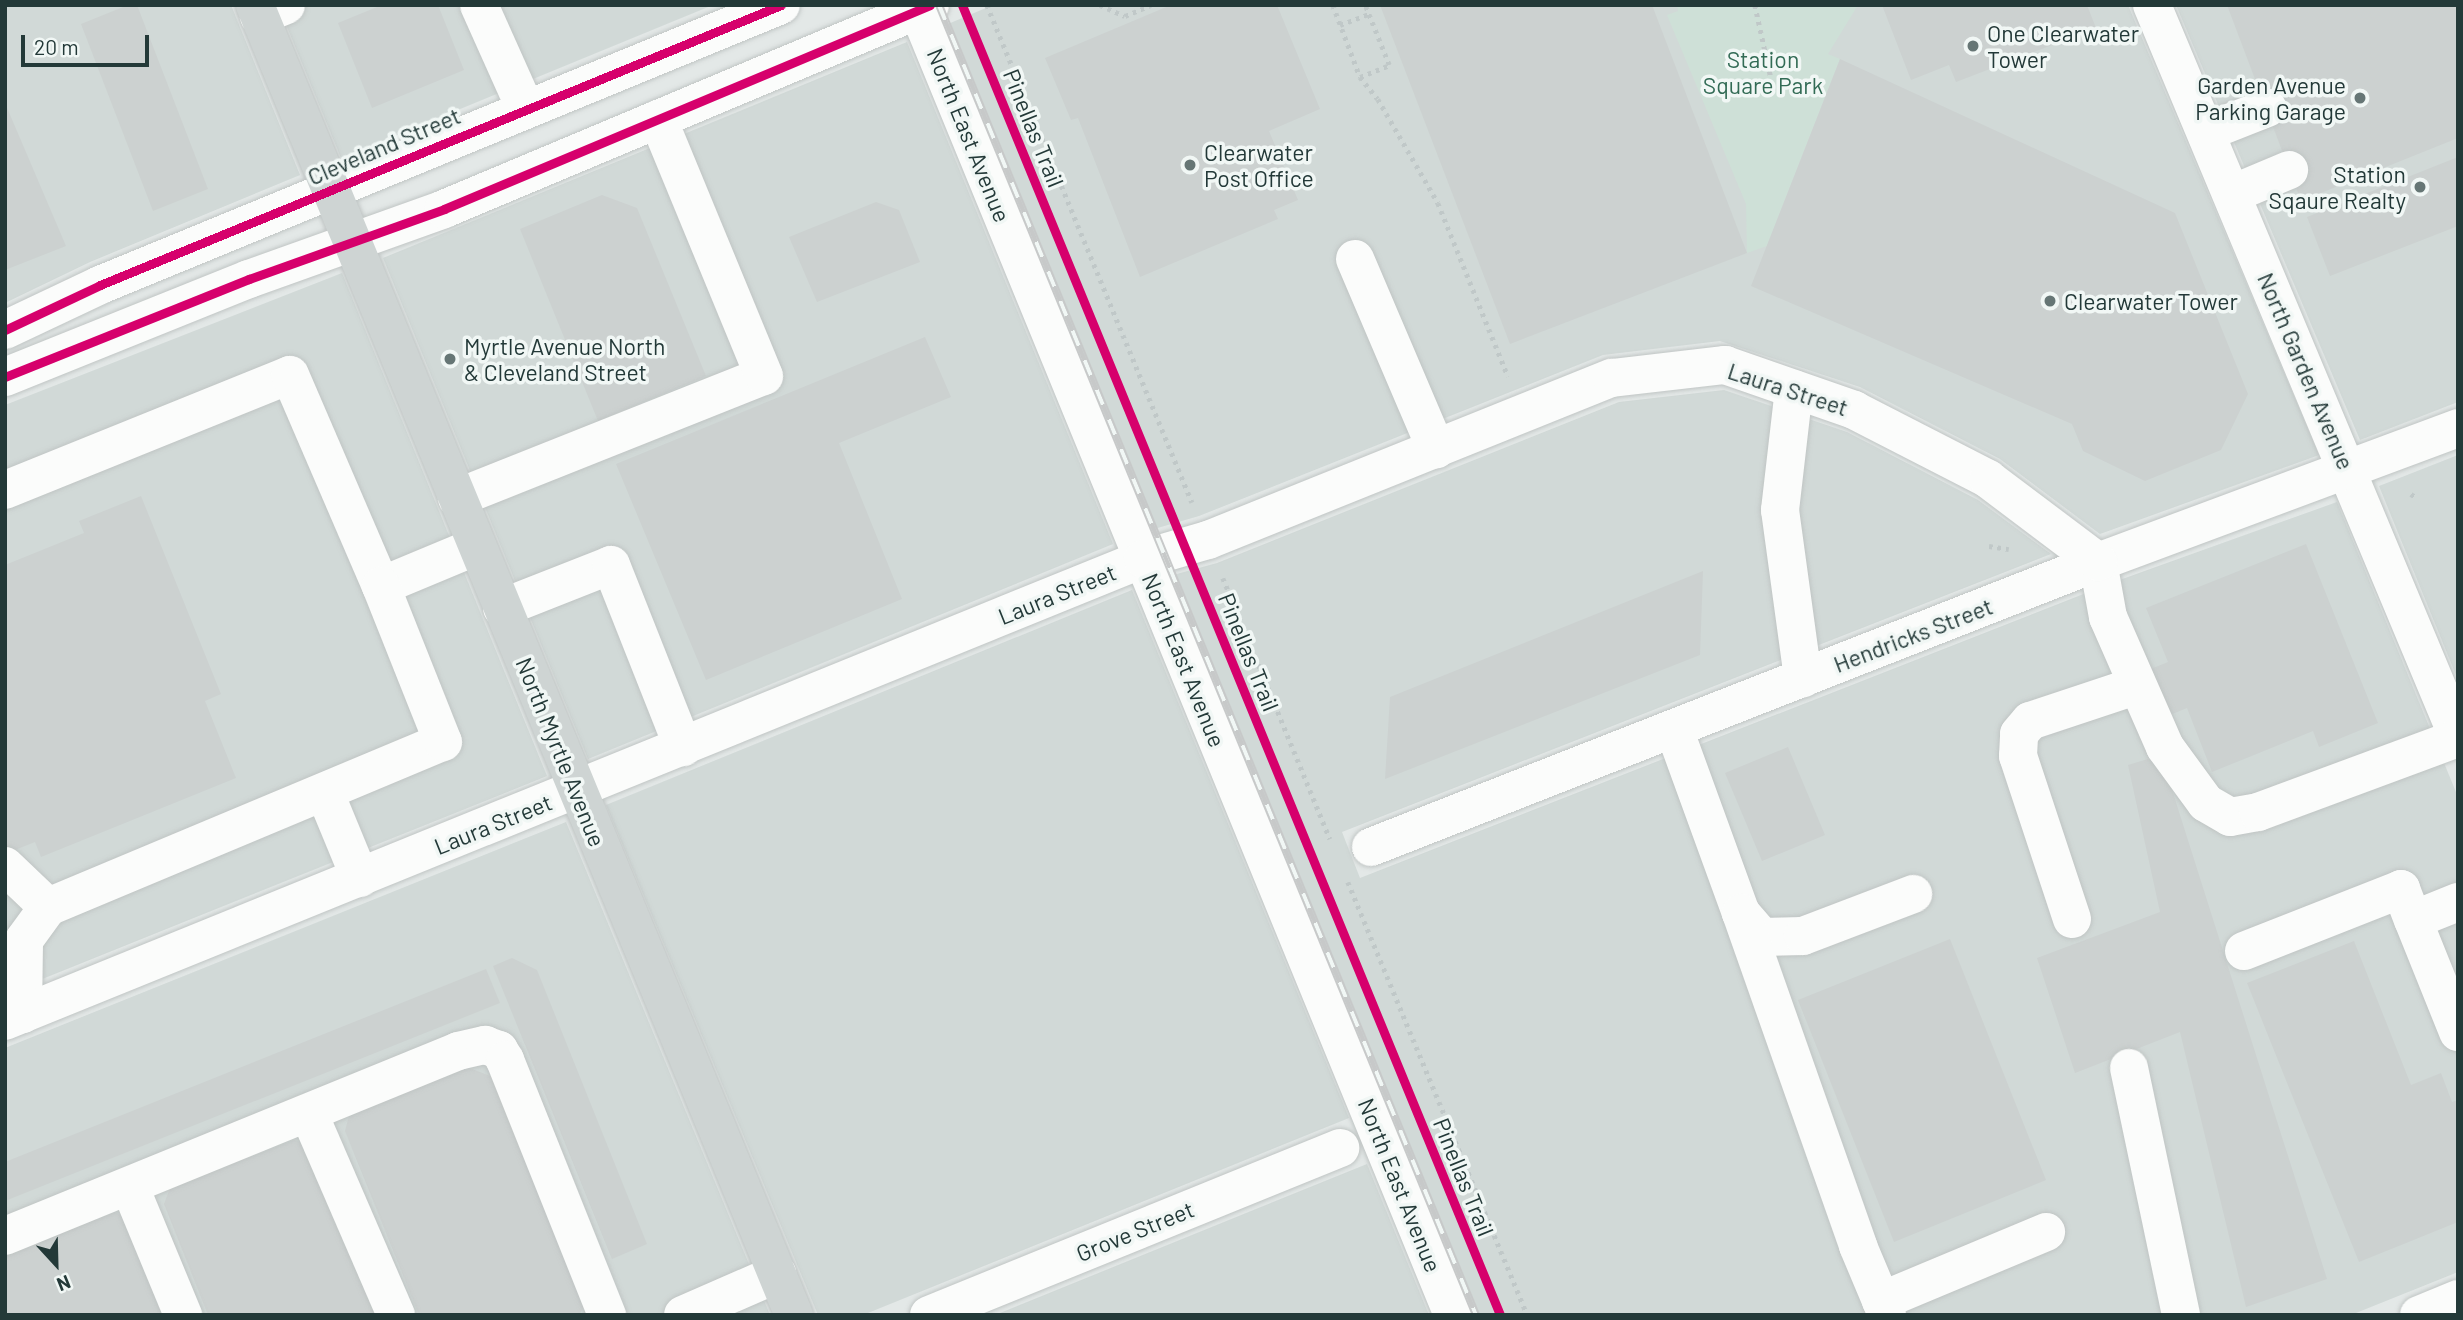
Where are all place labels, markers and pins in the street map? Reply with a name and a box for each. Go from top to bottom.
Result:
place label: One Clearwater Tower [1987,19,2139,73]
marker: One Clearwater Tower [1965,38,1981,54]
place label: Garden Avenue Parking Garage [2195,71,2346,125]
marker: Garden Avenue Parking Garage [2352,90,2368,106]
place label: Clearwater Post Office [1204,138,1314,192]
marker: Clearwater Post Office [1182,157,1198,173]
place label: Station Sqaure Realty [2269,160,2406,214]
marker: Station Sqaure Realty [2412,179,2428,195]
place label: Clearwater Tower [2064,287,2238,315]
marker: Clearwater Tower [2042,293,2058,309]
place label: Myrtle Avenue North & Cleveland Street [464,332,666,386]
marker: Myrtle Avenue North & Cleveland Street [442,351,458,367]

